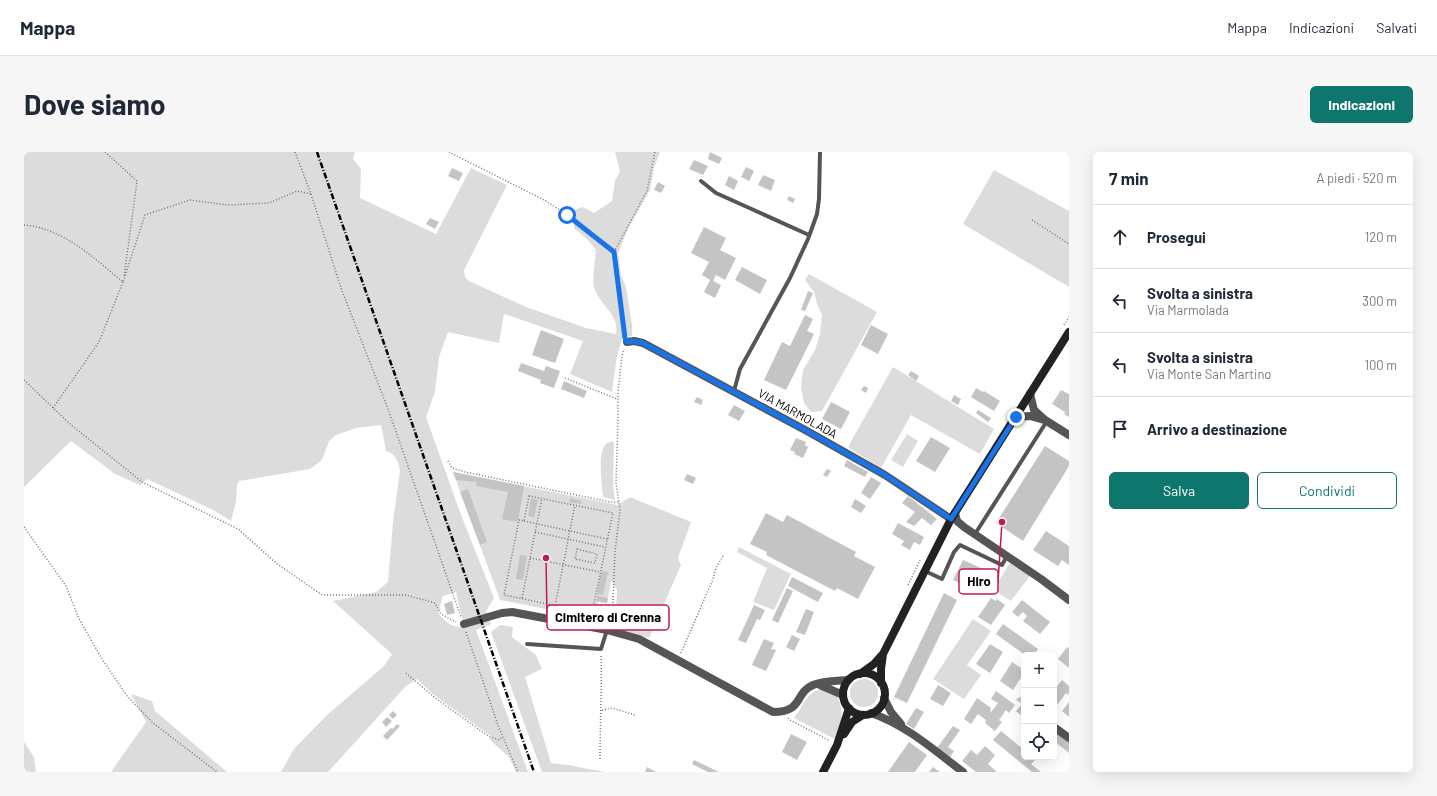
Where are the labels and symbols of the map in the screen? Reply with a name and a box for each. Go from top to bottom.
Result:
route start [558,206,576,224]
street label: VIA MARMOLADA [756,386,840,440]
route end [1007,408,1025,426]
callout: Hiro [959,569,998,594]
text: Hiro [967,573,991,589]
callout: Cimitero di Crenna [547,605,669,630]
text: Cimitero di Crenna [555,609,661,625]

